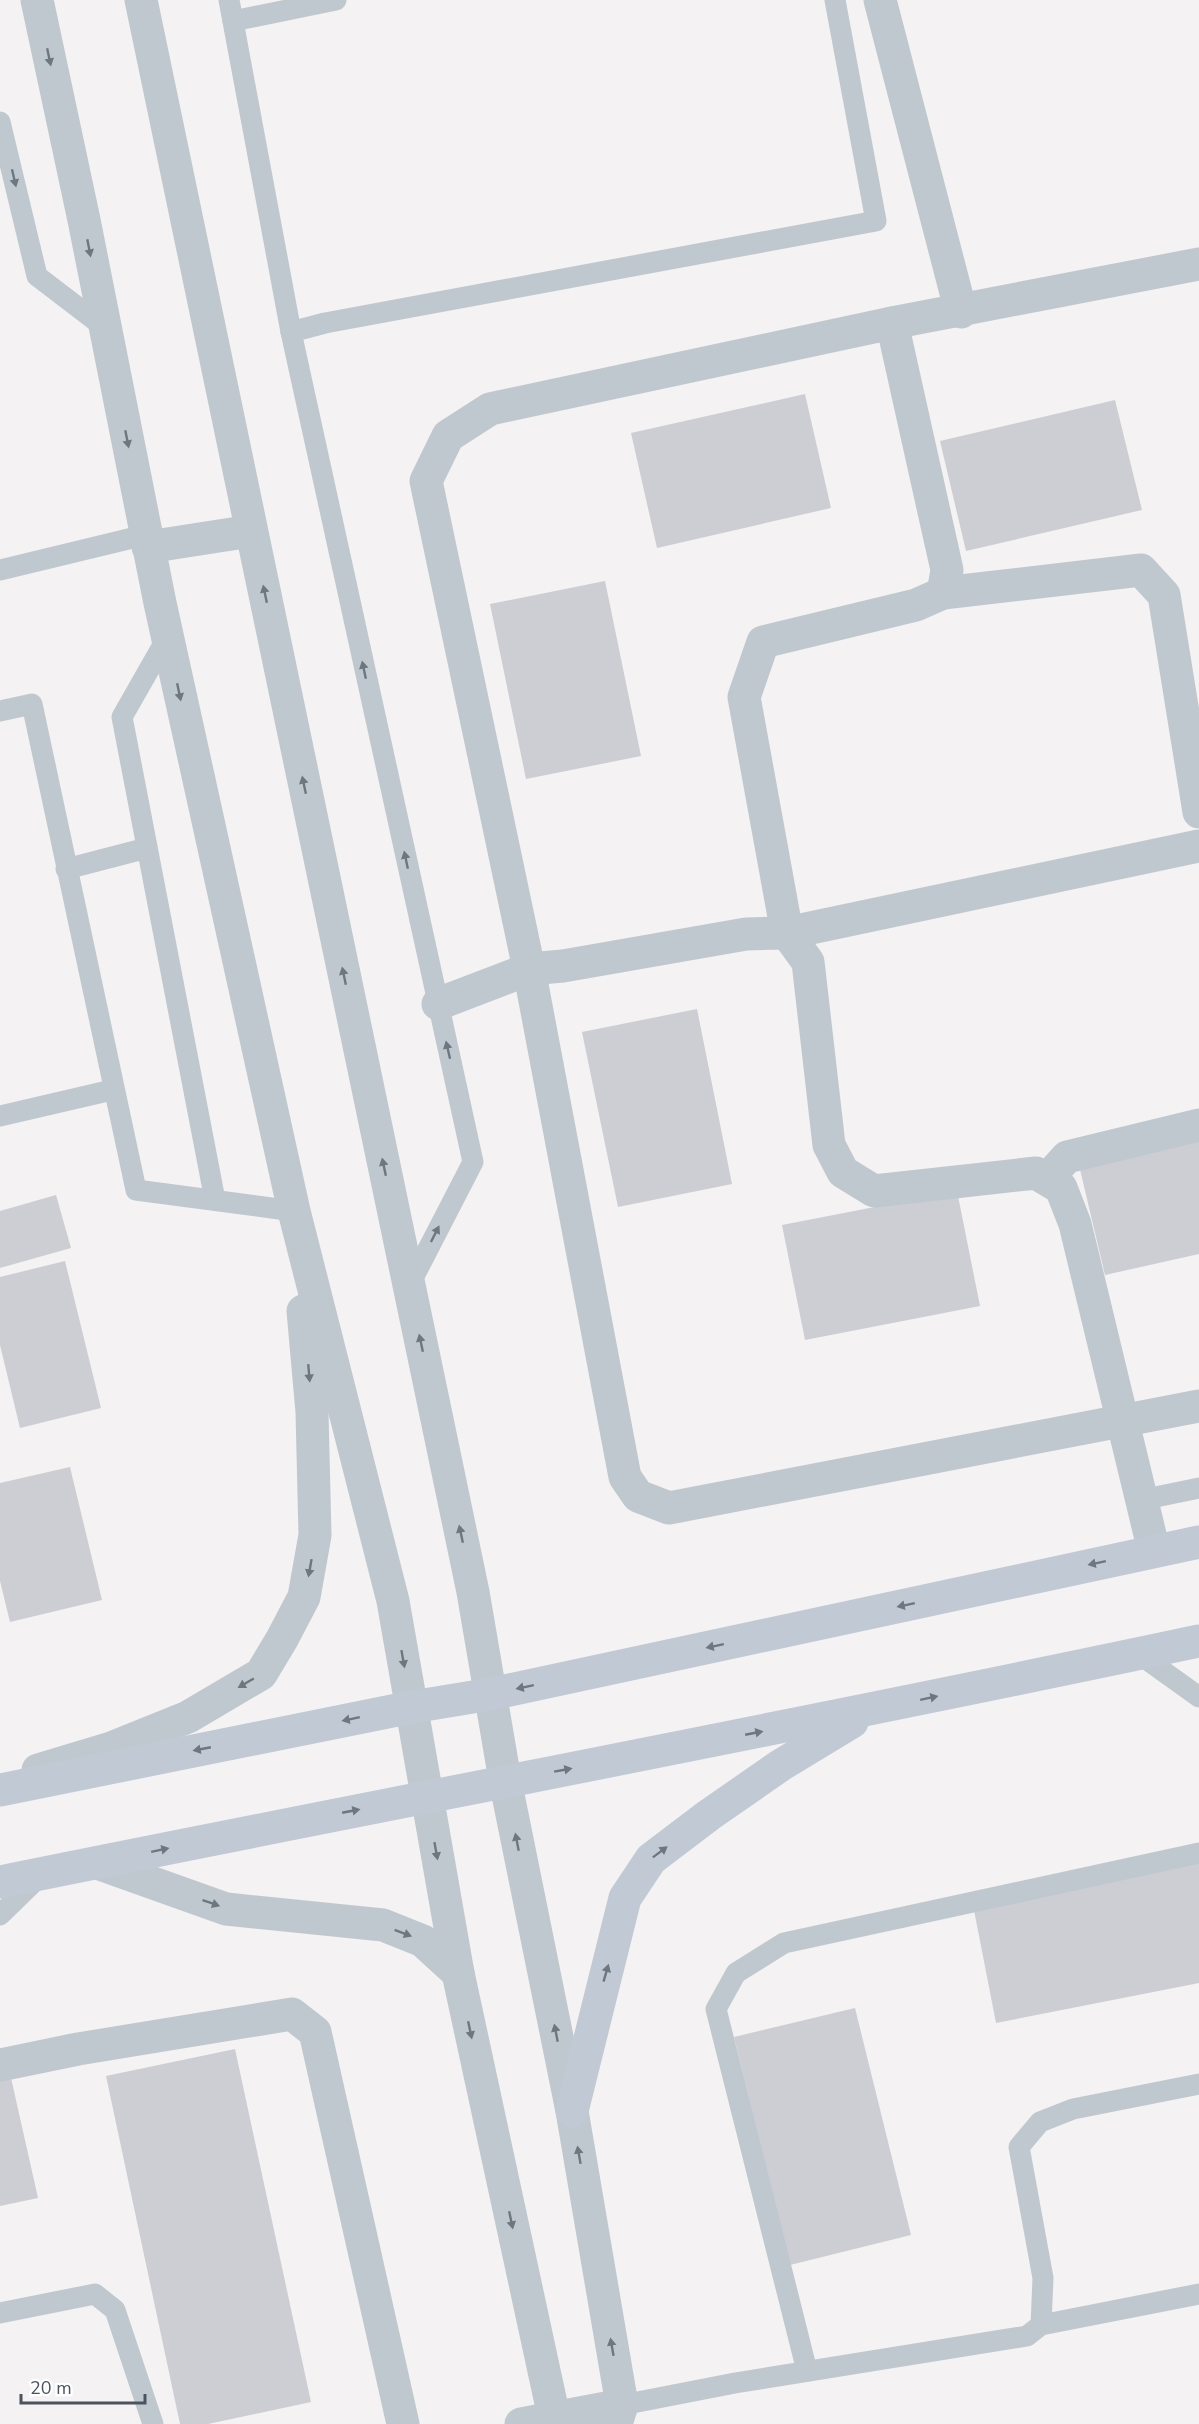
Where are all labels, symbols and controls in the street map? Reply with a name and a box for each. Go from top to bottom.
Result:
one-way arrow [45,48,54,67]
one-way arrow [9,169,19,188]
one-way arrow [85,239,94,258]
one-way arrow [123,430,132,449]
one-way arrow [260,584,269,603]
one-way arrow [359,660,369,679]
one-way arrow [175,683,184,702]
one-way arrow [299,776,309,794]
one-way arrow [401,850,410,869]
one-way arrow [339,966,348,985]
one-way arrow [443,1041,452,1060]
one-way arrow [379,1157,388,1176]
one-way arrow [431,1225,440,1242]
one-way arrow [416,1334,425,1353]
one-way arrow [304,1364,314,1383]
one-way arrow [456,1525,465,1544]
one-way arrow [305,1558,314,1577]
one-way arrow [1087,1559,1106,1569]
one-way arrow [897,1600,915,1610]
one-way arrow [706,1642,725,1651]
one-way arrow [399,1650,408,1669]
one-way arrow [237,1678,254,1688]
one-way arrow [515,1683,534,1692]
one-way arrow [919,1693,938,1702]
one-way arrow [341,1715,360,1725]
one-way arrow [745,1728,764,1737]
one-way arrow [192,1745,211,1755]
one-way arrow [553,1765,572,1774]
one-way arrow [342,1806,361,1815]
one-way arrow [512,1832,521,1851]
one-way arrow [432,1842,441,1861]
one-way arrow [151,1845,170,1854]
one-way arrow [653,1846,668,1858]
one-way arrow [202,1899,220,1909]
one-way arrow [394,1929,412,1938]
one-way arrow [602,1963,611,1981]
one-way arrow [466,2020,475,2039]
one-way arrow [551,2023,560,2042]
one-way arrow [574,2145,583,2164]
one-way arrow [507,2211,517,2230]
one-way arrow [607,2338,616,2357]
scale bar [21,2367,146,2405]
text: 20 m [30,2376,72,2400]

